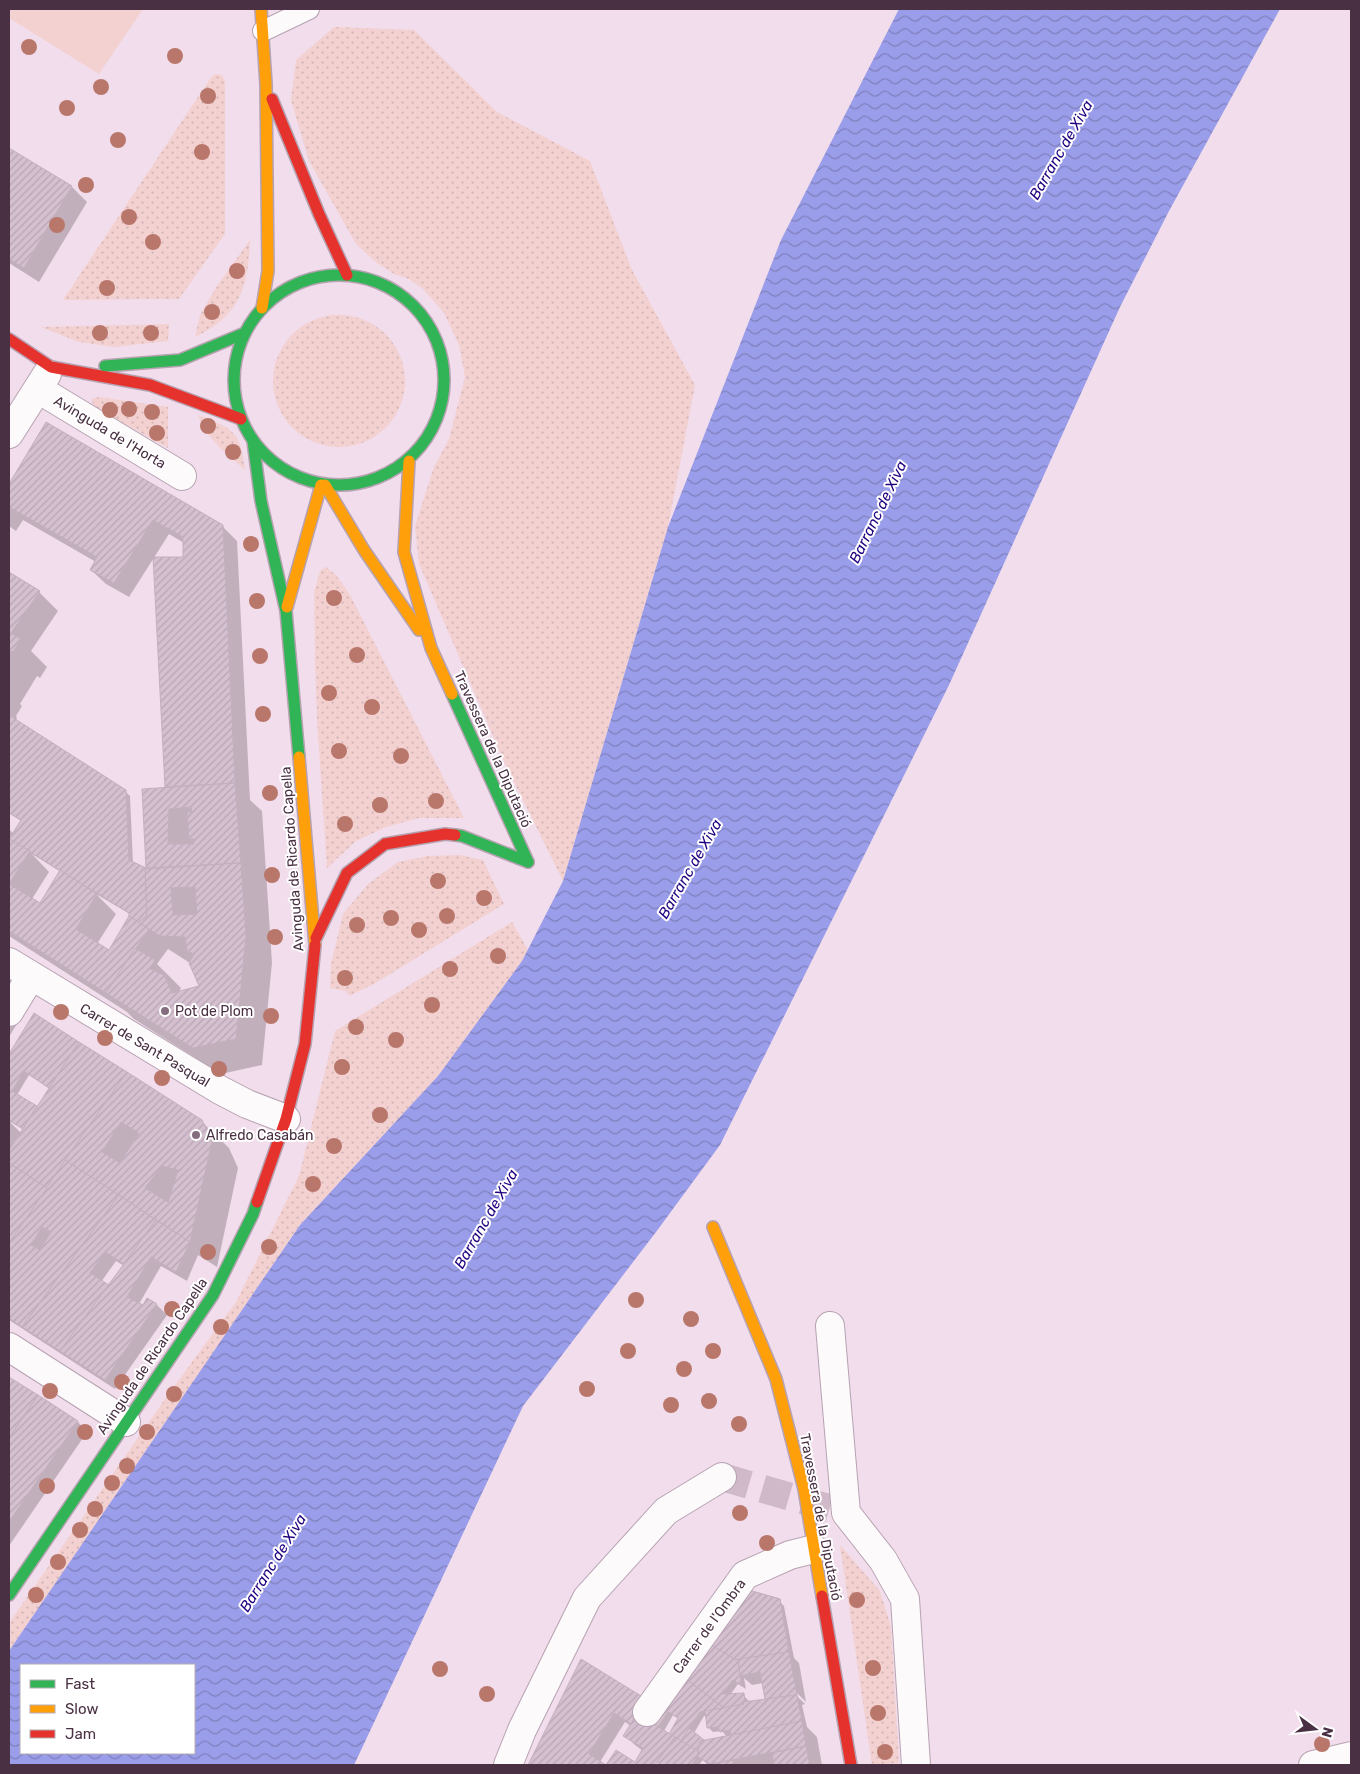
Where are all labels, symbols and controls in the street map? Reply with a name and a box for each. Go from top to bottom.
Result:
water label: Barranc de Xiva [1025,97,1097,203]
street label: Avinguda de l'Horta [51,392,169,473]
water label: Barranc de Xiva [845,458,911,566]
street label: Travessera de la Diputació [450,668,535,830]
street label: Avinguda de Ricardo Capella [278,766,307,952]
water label: Barranc de Xiva [654,816,726,922]
street label: Carrer de Sant Pasqual [77,1000,213,1091]
place label: Pot de Plom [175,1003,253,1020]
marker: Pot de Plom [159,1005,171,1017]
place label: Alfredo Casabán [206,1127,313,1144]
marker: Alfredo Casabán [190,1129,202,1141]
water label: Barranc de Xiva [450,1166,522,1272]
street label: Avinguda de Ricardo Capella [94,1275,211,1438]
street label: Travessera de la Diputació [796,1432,845,1602]
water label: Barranc de Xiva [236,1511,310,1615]
street label: Carrer de l'Ombra [669,1576,750,1677]
legend [20,1664,195,1754]
text: Fast [65,1675,95,1693]
text: Slow [65,1700,98,1718]
north arrow [1290,1704,1340,1754]
text: Jam [65,1725,96,1743]
text: N [1318,1725,1337,1739]

